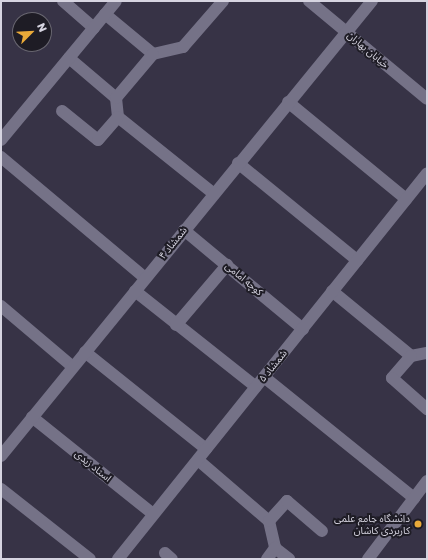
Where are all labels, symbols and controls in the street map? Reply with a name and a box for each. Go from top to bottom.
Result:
north arrow [12,12,52,52]
text: N [35,21,50,34]
street label: خیابان بهاران [345,29,391,71]
street label: شمشاد ۴ [156,224,190,262]
street label: کوچه امامی [223,260,265,298]
street label: شمشاد ۵ [256,347,290,385]
street label: استاد زیدی [72,448,114,484]
place label: دانشگاه جامع علمی کاربردی کاشان [334,512,410,536]
marker: دانشگاه جامع علمی کاربردی کاشان [413,519,423,529]

